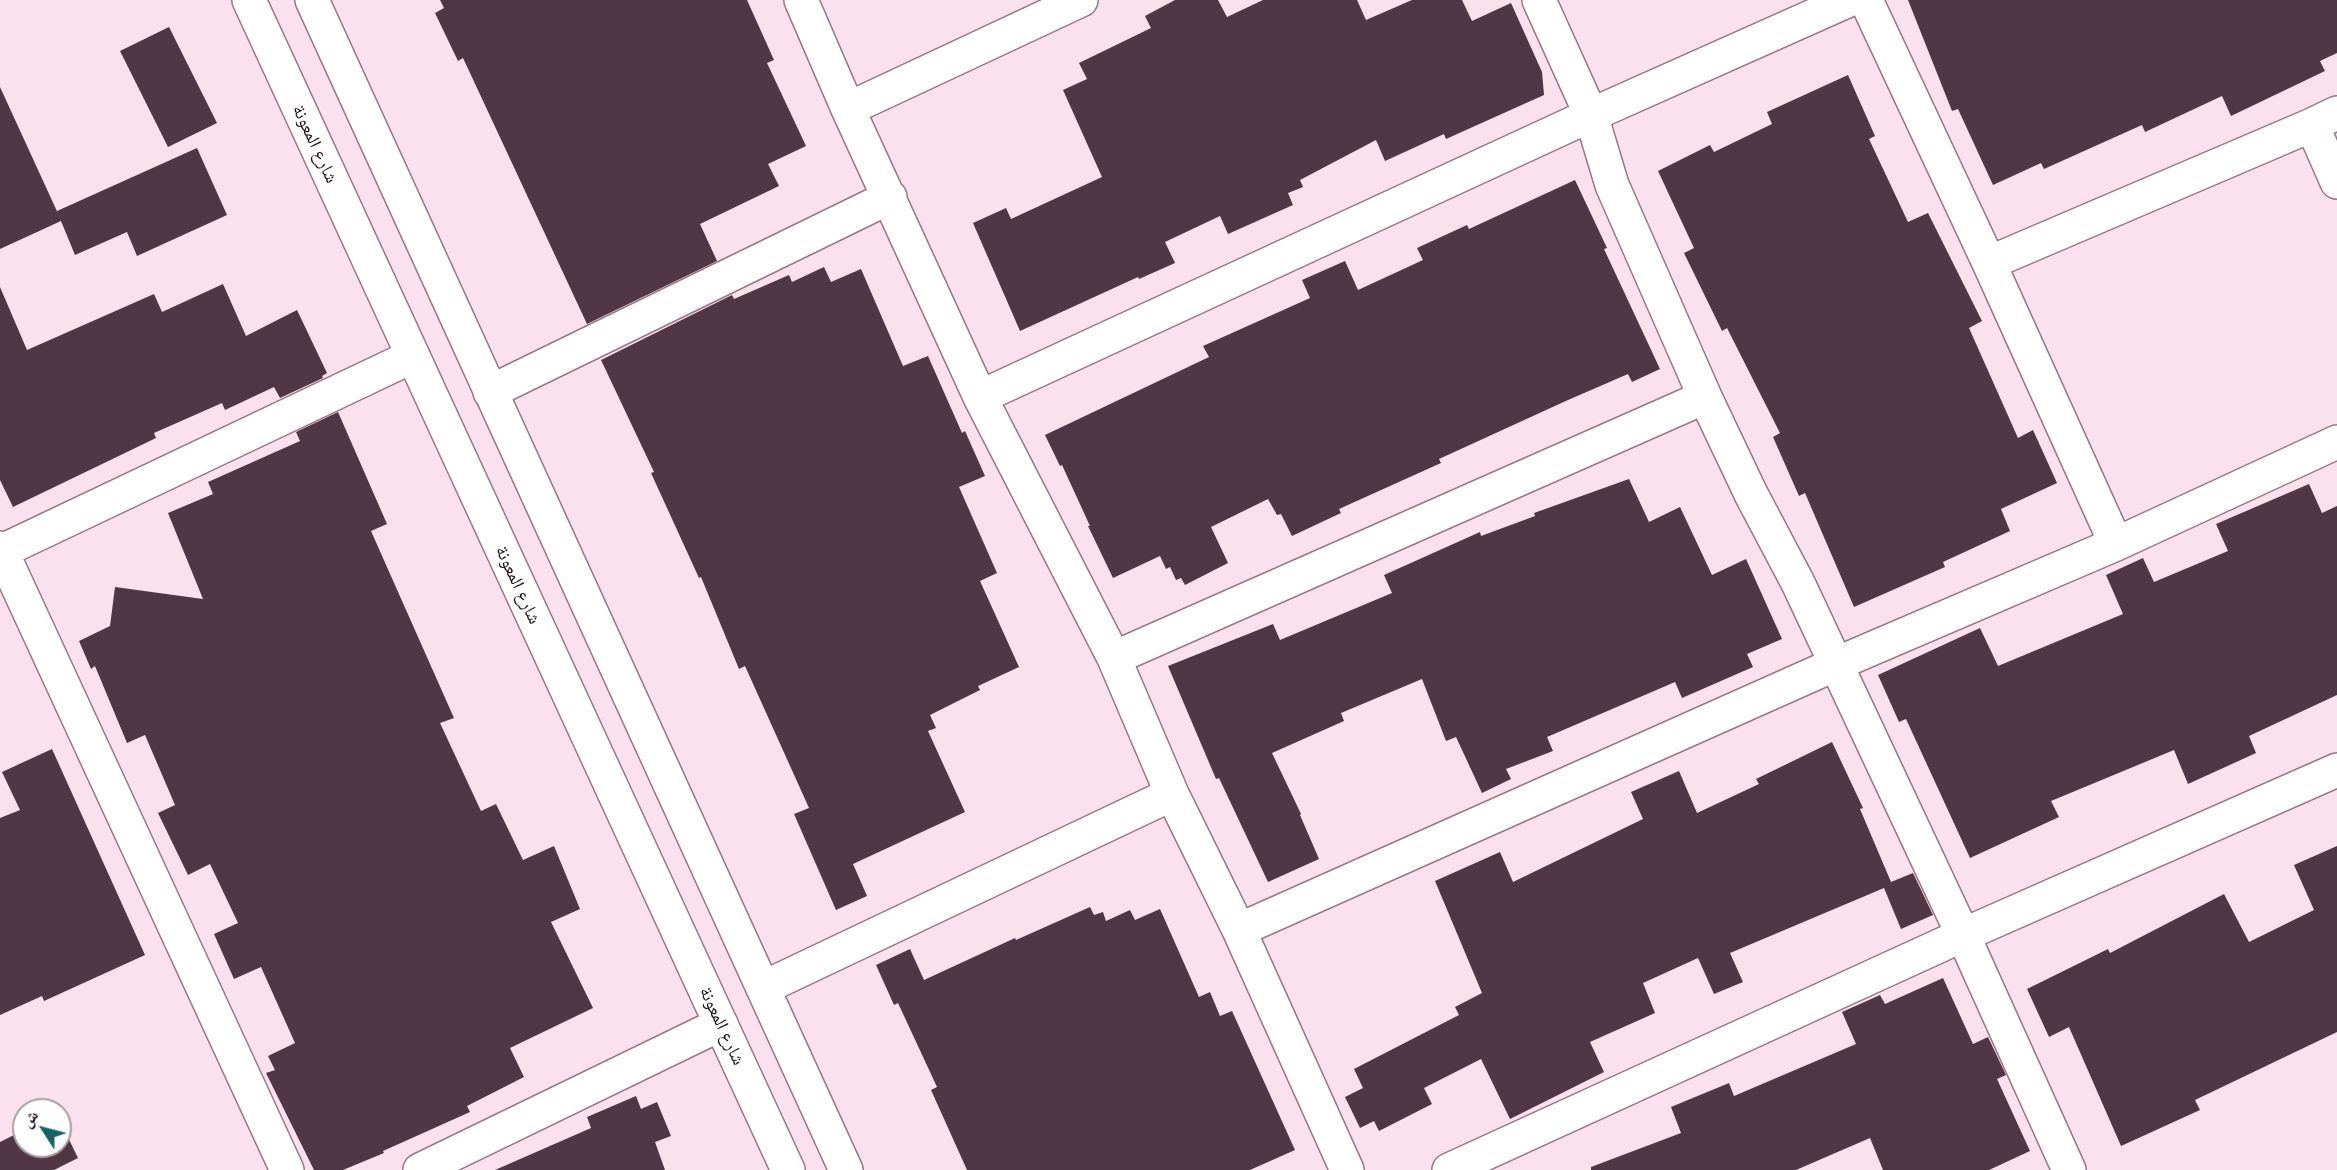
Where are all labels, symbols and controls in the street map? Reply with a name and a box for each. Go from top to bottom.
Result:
street label: شارع المعونة [288,101,342,187]
street label: شارع المعونة [491,542,545,628]
street label: شارع المعونة [695,983,749,1069]
north arrow [12,1098,72,1158]
text: ش [16,1106,42,1131]

